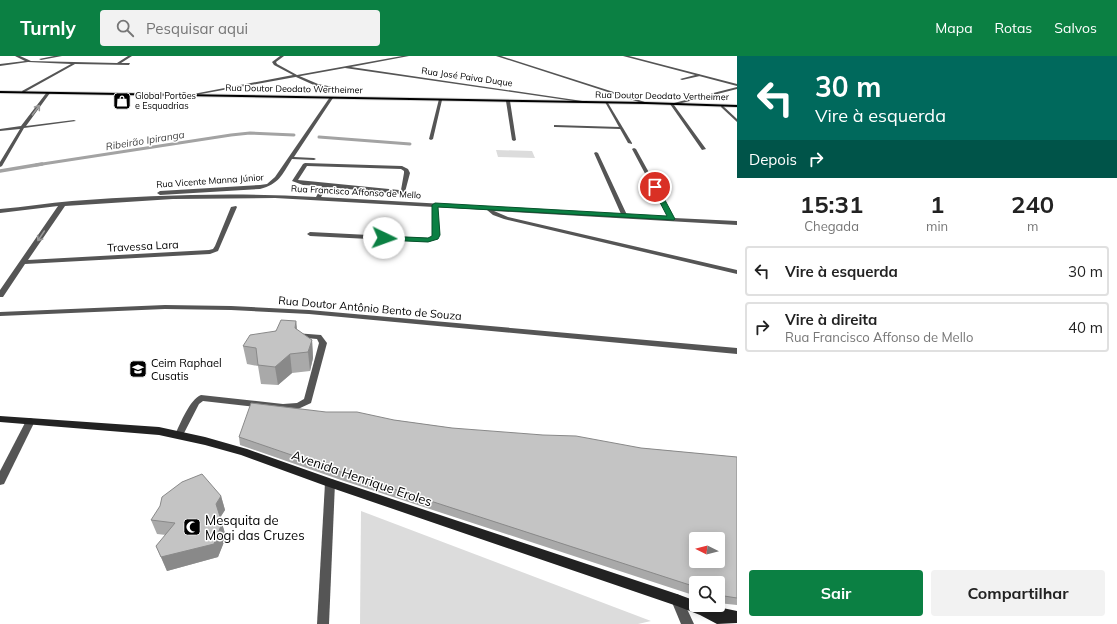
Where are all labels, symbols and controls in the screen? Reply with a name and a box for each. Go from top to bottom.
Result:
search box [100,10,380,46]
text: Turnly [20,16,76,40]
icon: search [114,17,136,39]
text: Pesquisar aqui [146,19,248,38]
text: Mapa [935,19,973,37]
text: Rotas [995,19,1032,37]
text: Salvos [1054,19,1097,37]
street label: Rua José Paiva Duque [421,65,513,88]
text: 30 m [815,69,881,104]
icon: left [749,72,801,124]
street label: Rua Doutor Deodato Wertheimer [225,82,364,95]
street label: Rua Doutor Deodato Vertheimer [595,89,730,102]
place label: Global Portões e Esquadrias [135,90,196,111]
shop icon: Global Portões e Esquadrias [112,91,132,111]
text: Vire à esquerda [815,104,946,127]
one-way arrow [31,105,40,116]
water label: Ribeirão Ipiranga [105,128,185,153]
icon: right [805,148,827,170]
text: Depois [749,150,797,169]
pin [638,170,672,204]
street label: Rua Vicente Manna Júnior [156,171,265,190]
icon: arrive [644,176,666,198]
street label: Rua Francisco Affonso de Mello [291,183,421,200]
text: 15:31 [800,189,863,219]
text: 1 [930,189,944,219]
text: 240 [1011,189,1054,219]
position arrow [363,217,405,259]
text: Chegada [804,218,859,234]
text: min [926,218,948,234]
text: m [1027,218,1038,234]
one-way arrow [37,231,45,242]
street label: Travessa Lara [107,237,179,255]
icon: left [751,260,773,282]
text: Vire à esquerda [785,262,898,281]
text: 30 m [1068,262,1103,281]
street label: Rua Doutor Antônio Bento de Souza [278,293,462,323]
text: Vire à direita [785,310,877,329]
icon: right [751,316,773,338]
text: 40 m [1068,318,1103,337]
text: Rua Francisco Affonso de Mello [785,329,973,345]
place label: Ceim Raphael Cusatis [151,356,222,383]
school or university icon: Ceim Raphael Cusatis [128,359,148,379]
street label: Avenida Henrique Eroles [290,446,434,510]
place label: Mesquita de Mogi das Cruzes [205,512,305,543]
mosque icon: Mesquita de Mogi das Cruzes [182,517,202,537]
north arrow [689,532,725,568]
map controls [689,532,725,612]
button: Sair [749,570,923,616]
button: Compartilhar [931,570,1105,616]
button: search [689,576,725,612]

